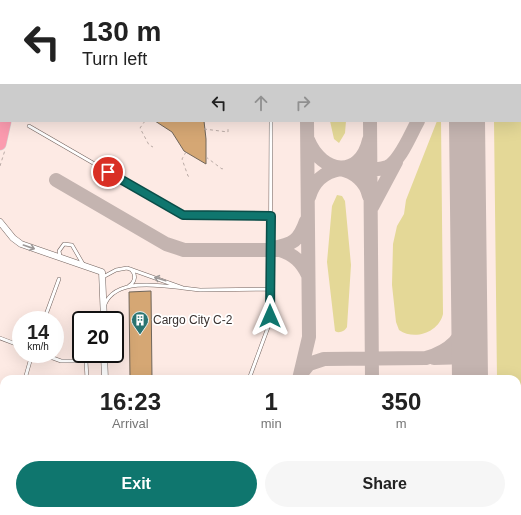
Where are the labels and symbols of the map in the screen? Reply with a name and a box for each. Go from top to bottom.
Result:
pin [91,155,125,189]
one-way arrow [22,243,34,251]
one-way arrow [154,275,166,283]
position arrow [249,295,291,337]
building icon: Cargo City C-2 [130,310,150,335]
speed limit sign: 20 [72,311,124,363]
place label: Cargo City C-2 [153,313,233,327]

